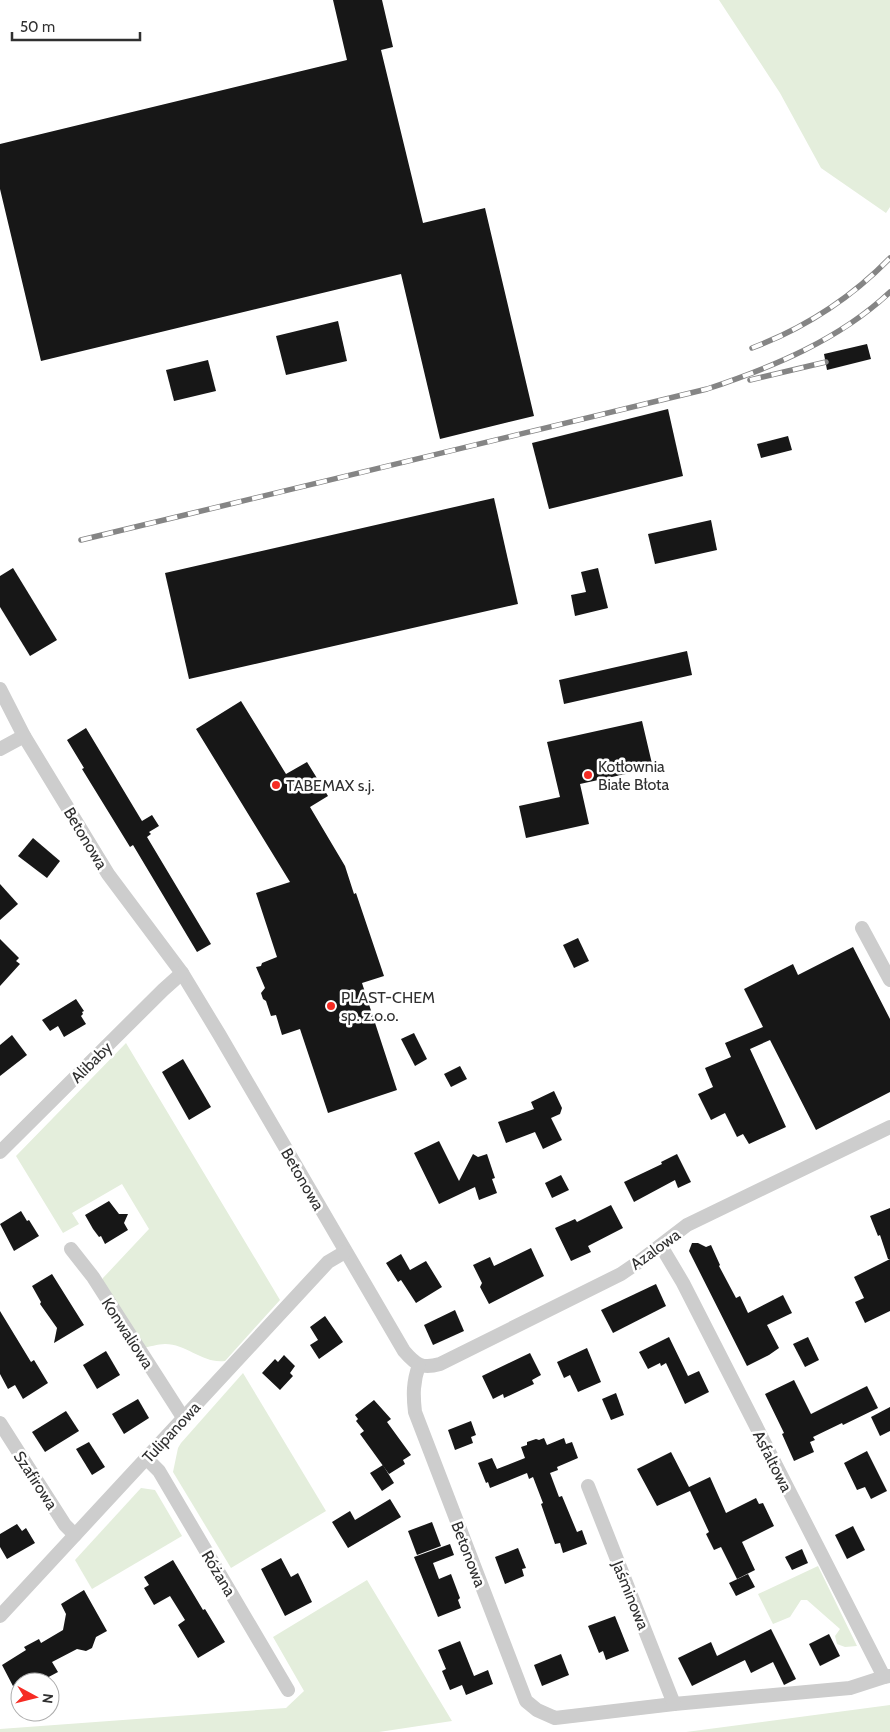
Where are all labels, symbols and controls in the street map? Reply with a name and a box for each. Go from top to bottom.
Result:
scale bar [12,10,140,42]
text: 50 m [20,18,55,36]
place label: Kotłownia Białe Błota [598,757,670,794]
marker: Kotłownia Białe Błota [582,769,594,781]
place label: TABEMAX s.j. [286,776,375,795]
marker: TABEMAX s.j. [270,779,282,791]
street label: Betonowa [60,804,112,873]
place label: PLAST-CHEM sp. z.o.o. [341,988,435,1025]
marker: PLAST-CHEM sp. z.o.o. [325,1000,337,1012]
street label: Alibaby [67,1038,116,1087]
street label: Betonowa [277,1145,328,1214]
street label: Azalowa [627,1225,684,1274]
street label: Konwaliowa [98,1294,158,1372]
street label: Tulipanowa [138,1398,204,1467]
street label: Asfaltowa [749,1427,796,1495]
street label: Szafirowa [10,1448,62,1513]
street label: Betonowa [447,1519,490,1590]
street label: Różana [198,1547,240,1600]
street label: Jaśminowa [608,1557,653,1633]
north arrow [10,1672,60,1722]
text: N [38,1693,57,1705]

